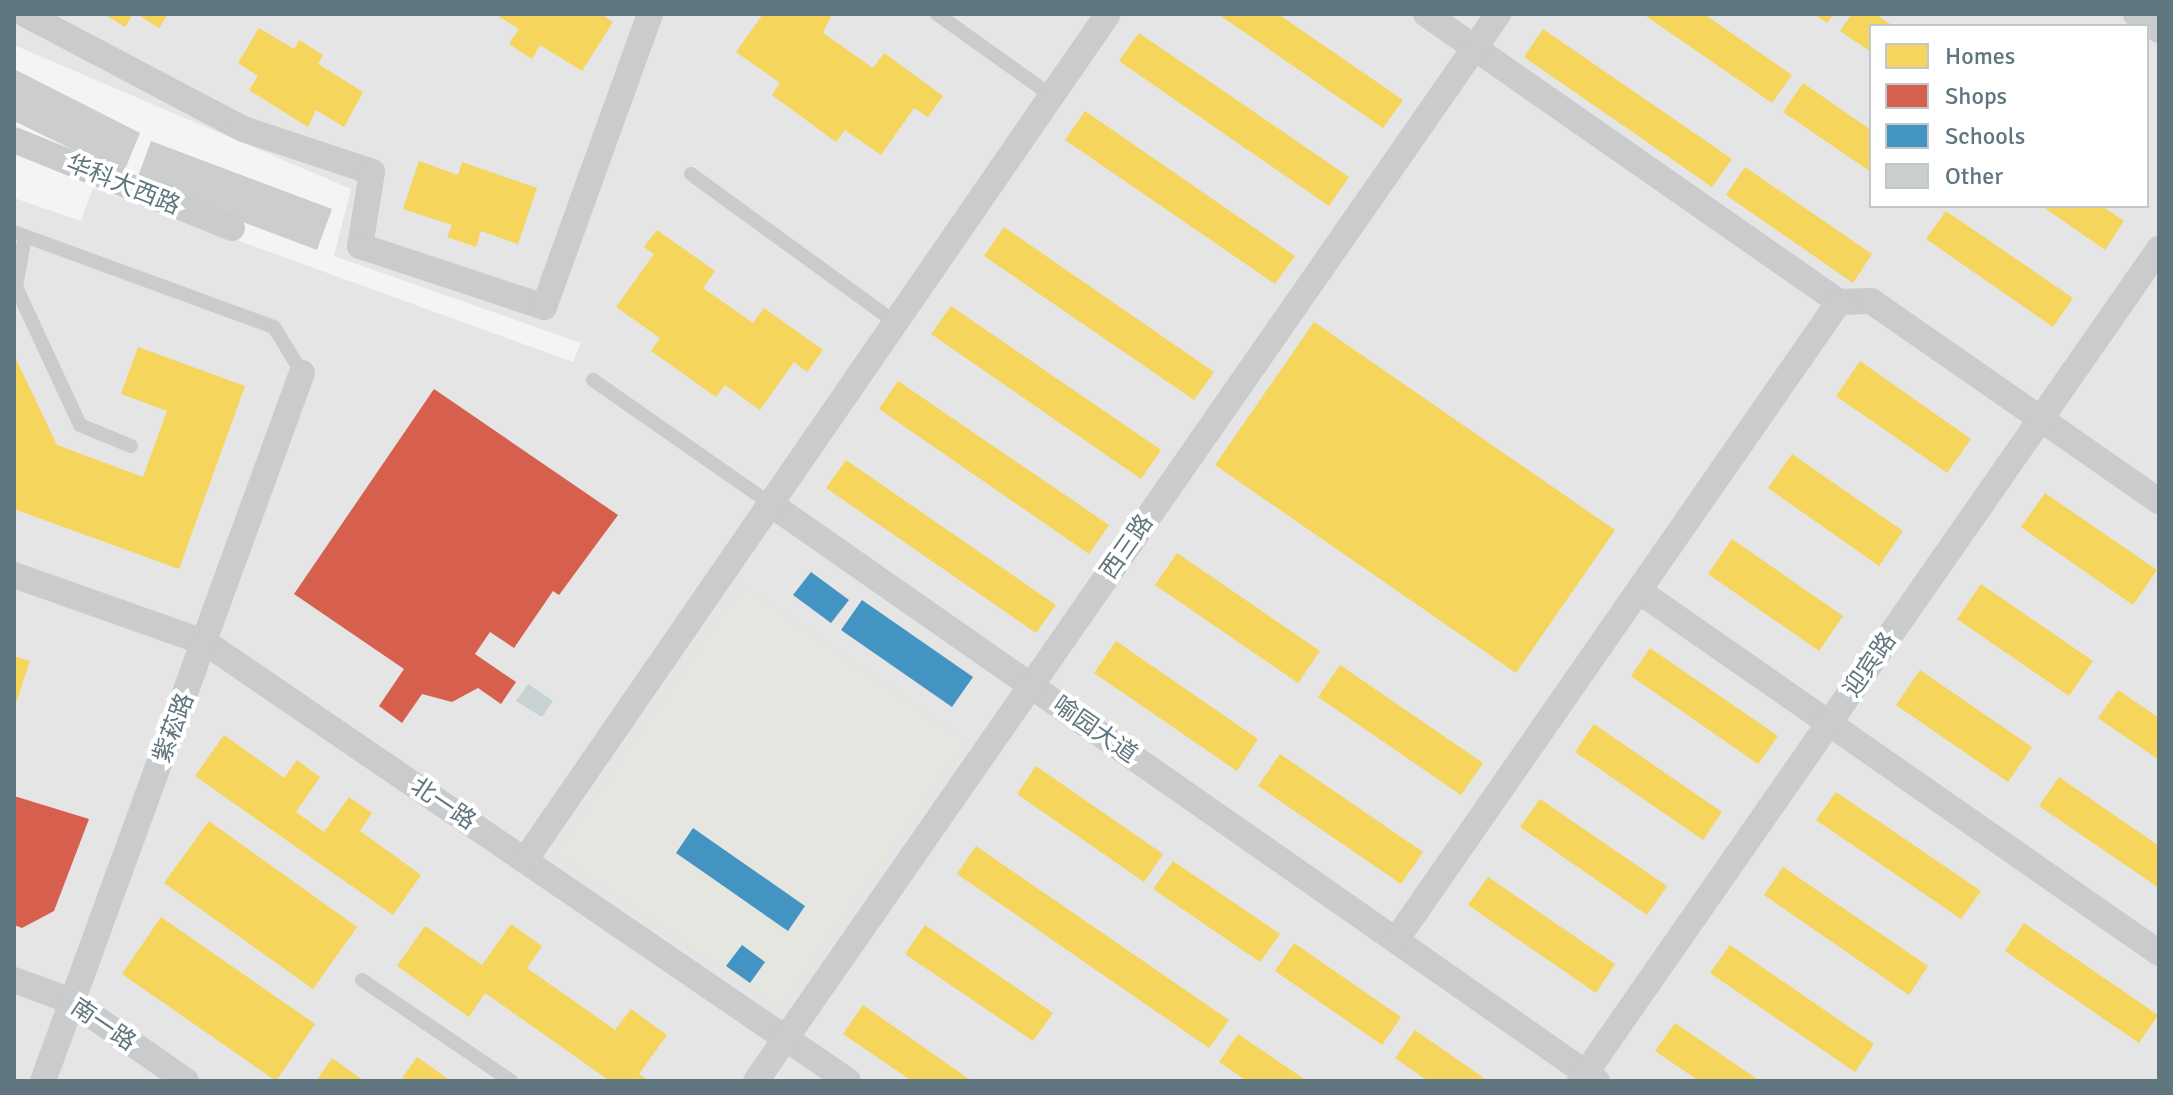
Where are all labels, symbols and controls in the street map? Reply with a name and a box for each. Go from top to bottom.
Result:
legend [1869,24,2149,208]
text: Homes [1945,41,2015,71]
text: Shops [1945,81,2007,111]
text: Schools [1945,121,2025,151]
street label: 华科大西路 [62,149,184,221]
text: Other [1945,161,2003,191]
street label: 西三路 [1095,509,1159,585]
street label: 迎宾路 [1838,627,1902,703]
street label: 紫菘路 [148,689,200,767]
street label: 喻园大道 [1047,691,1143,769]
street label: 北一路 [405,772,481,836]
street label: 南一路 [65,993,141,1057]

